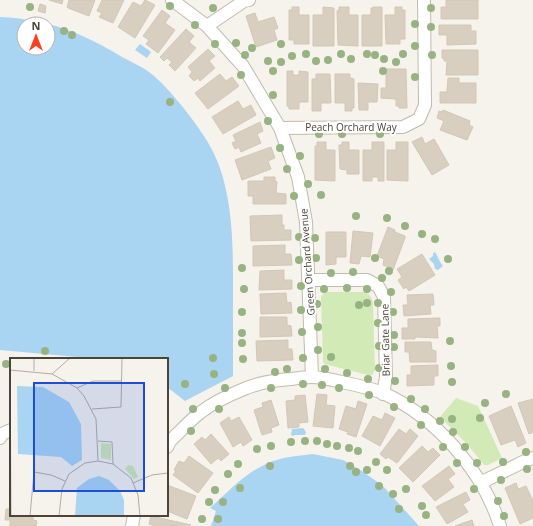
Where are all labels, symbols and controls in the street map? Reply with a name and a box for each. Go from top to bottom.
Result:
north arrow [16,16,56,56]
text: N [32,18,40,33]
street label: Peach Orchard Way [305,120,398,134]
street label: Green Orchard Avenue [296,208,318,316]
street label: Briar Gate Lane [377,303,393,376]
inset map [10,358,168,516]

